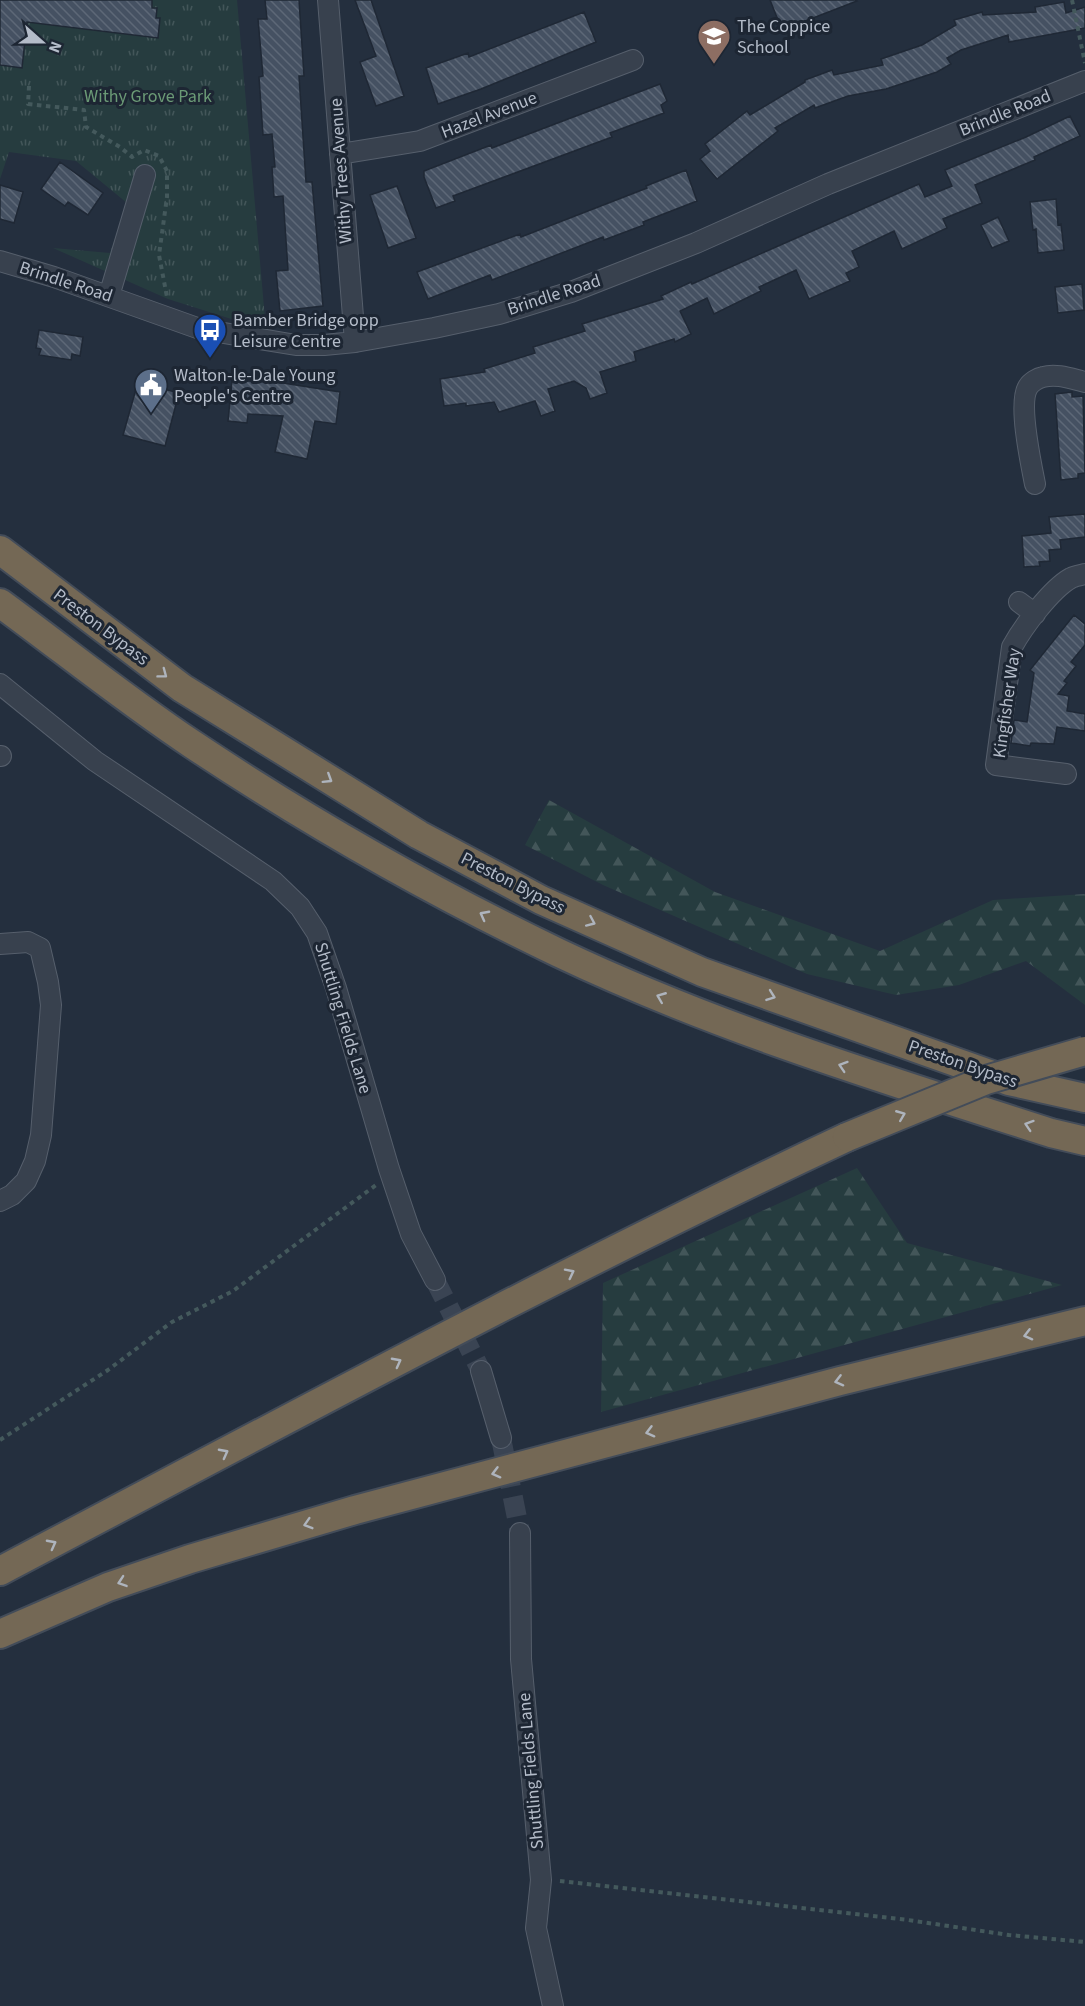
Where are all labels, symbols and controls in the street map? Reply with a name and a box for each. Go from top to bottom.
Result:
north arrow [12,12,72,72]
place label: The Coppice School [737,14,830,60]
school or university icon: The Coppice School [696,18,732,65]
text: N [43,38,67,56]
street label: Brindle Road [955,83,1055,143]
park label: Withy Grove Park [84,84,212,109]
street label: Hazel Avenue [437,85,541,145]
street label: Withy Trees Avenue [323,97,359,245]
street label: Brindle Road [16,255,116,309]
street label: Brindle Road [504,268,604,322]
place label: Bamber Bridge opp Leisure Centre [233,308,379,354]
bus stop icon: Bamber Bridge opp Leisure Centre [192,312,228,359]
place label: Walton-le-Dale Young People's Centre [174,363,335,409]
public building icon: Walton-le-Dale Young People's Centre [133,367,169,414]
street label: Preston Bypass [48,583,154,671]
street label: Kingfisher Way [987,646,1027,760]
one-way arrow [157,667,168,678]
one-way arrow [322,771,332,783]
street label: Preston Bypass [457,846,569,920]
one-way arrow [479,911,490,922]
one-way arrow [585,915,596,927]
street label: Shuttling Fields Lane [308,939,378,1097]
one-way arrow [765,989,776,1002]
one-way arrow [656,992,667,1004]
street label: Preston Bypass [905,1034,1021,1094]
one-way arrow [838,1061,849,1073]
one-way arrow [895,1110,906,1122]
one-way arrow [1024,1120,1035,1133]
one-way arrow [564,1269,575,1280]
one-way arrow [1023,1327,1033,1340]
one-way arrow [391,1358,401,1369]
one-way arrow [834,1374,845,1386]
one-way arrow [646,1424,656,1437]
one-way arrow [218,1449,229,1460]
one-way arrow [491,1465,501,1478]
one-way arrow [303,1517,314,1529]
one-way arrow [45,1540,56,1551]
one-way arrow [117,1575,128,1588]
street label: Shuttling Fields Lane [512,1692,550,1850]

